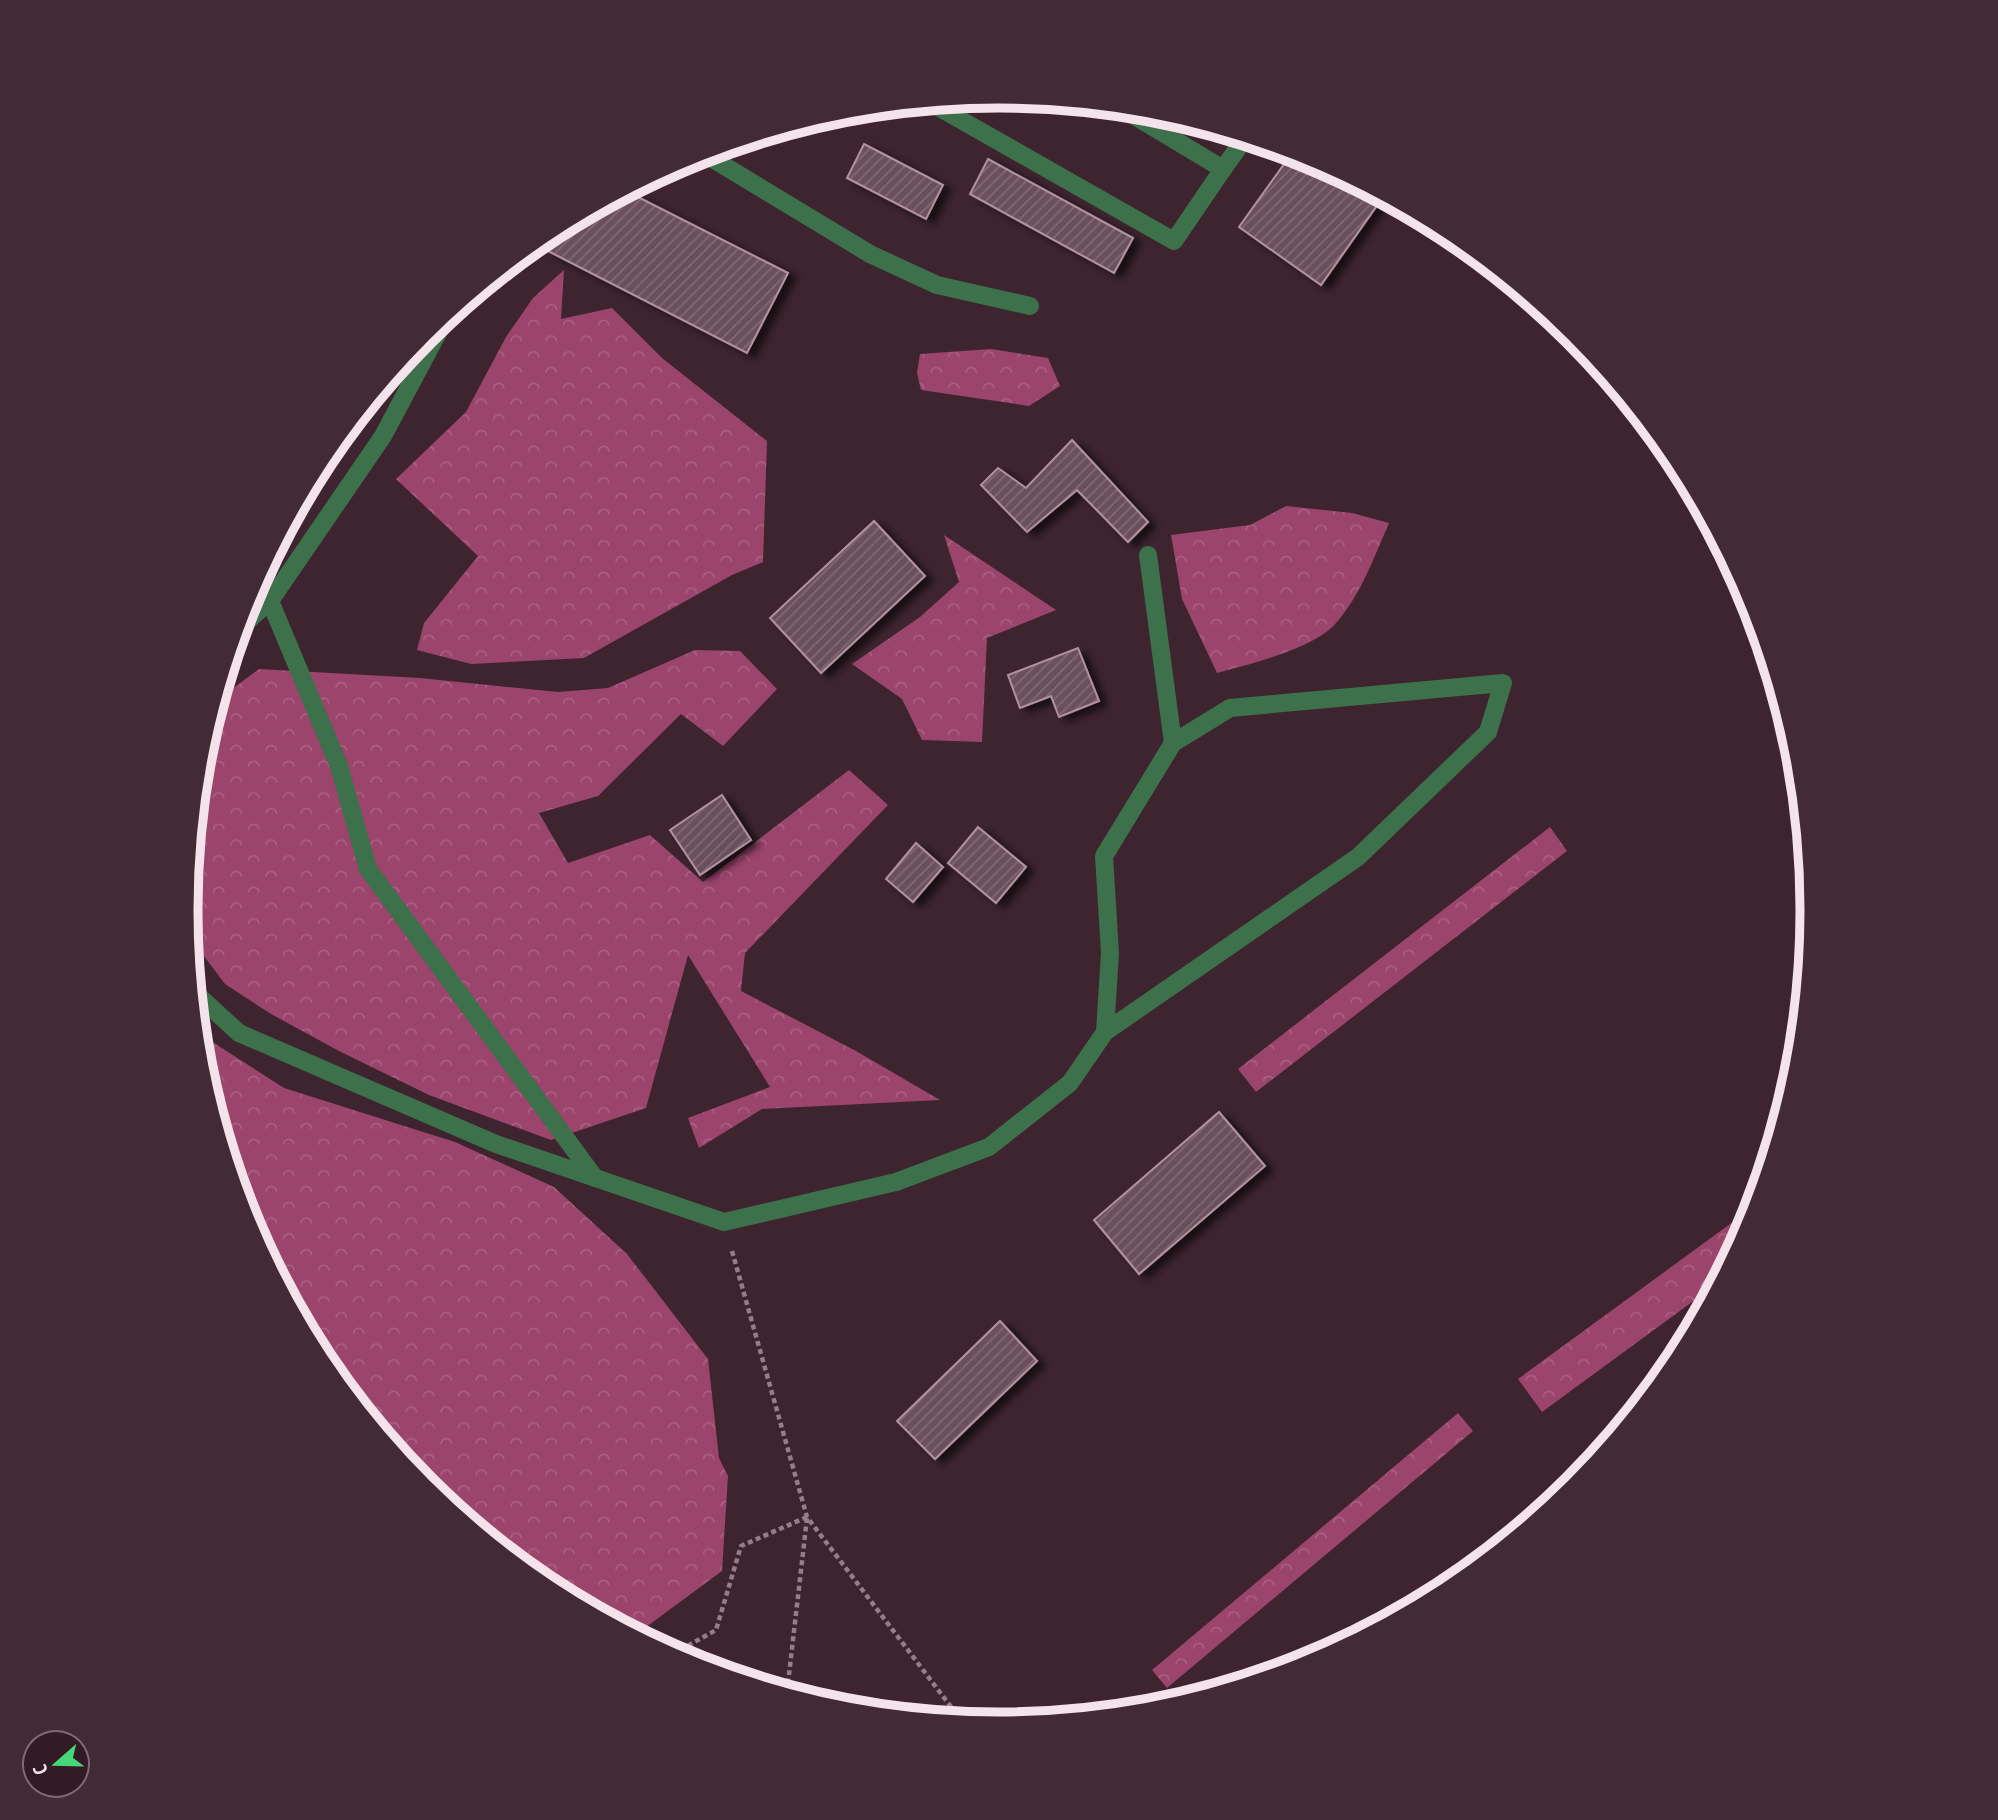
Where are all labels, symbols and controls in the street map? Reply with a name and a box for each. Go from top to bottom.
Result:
north arrow [21,1729,91,1799]
text: С [27,1761,53,1778]

